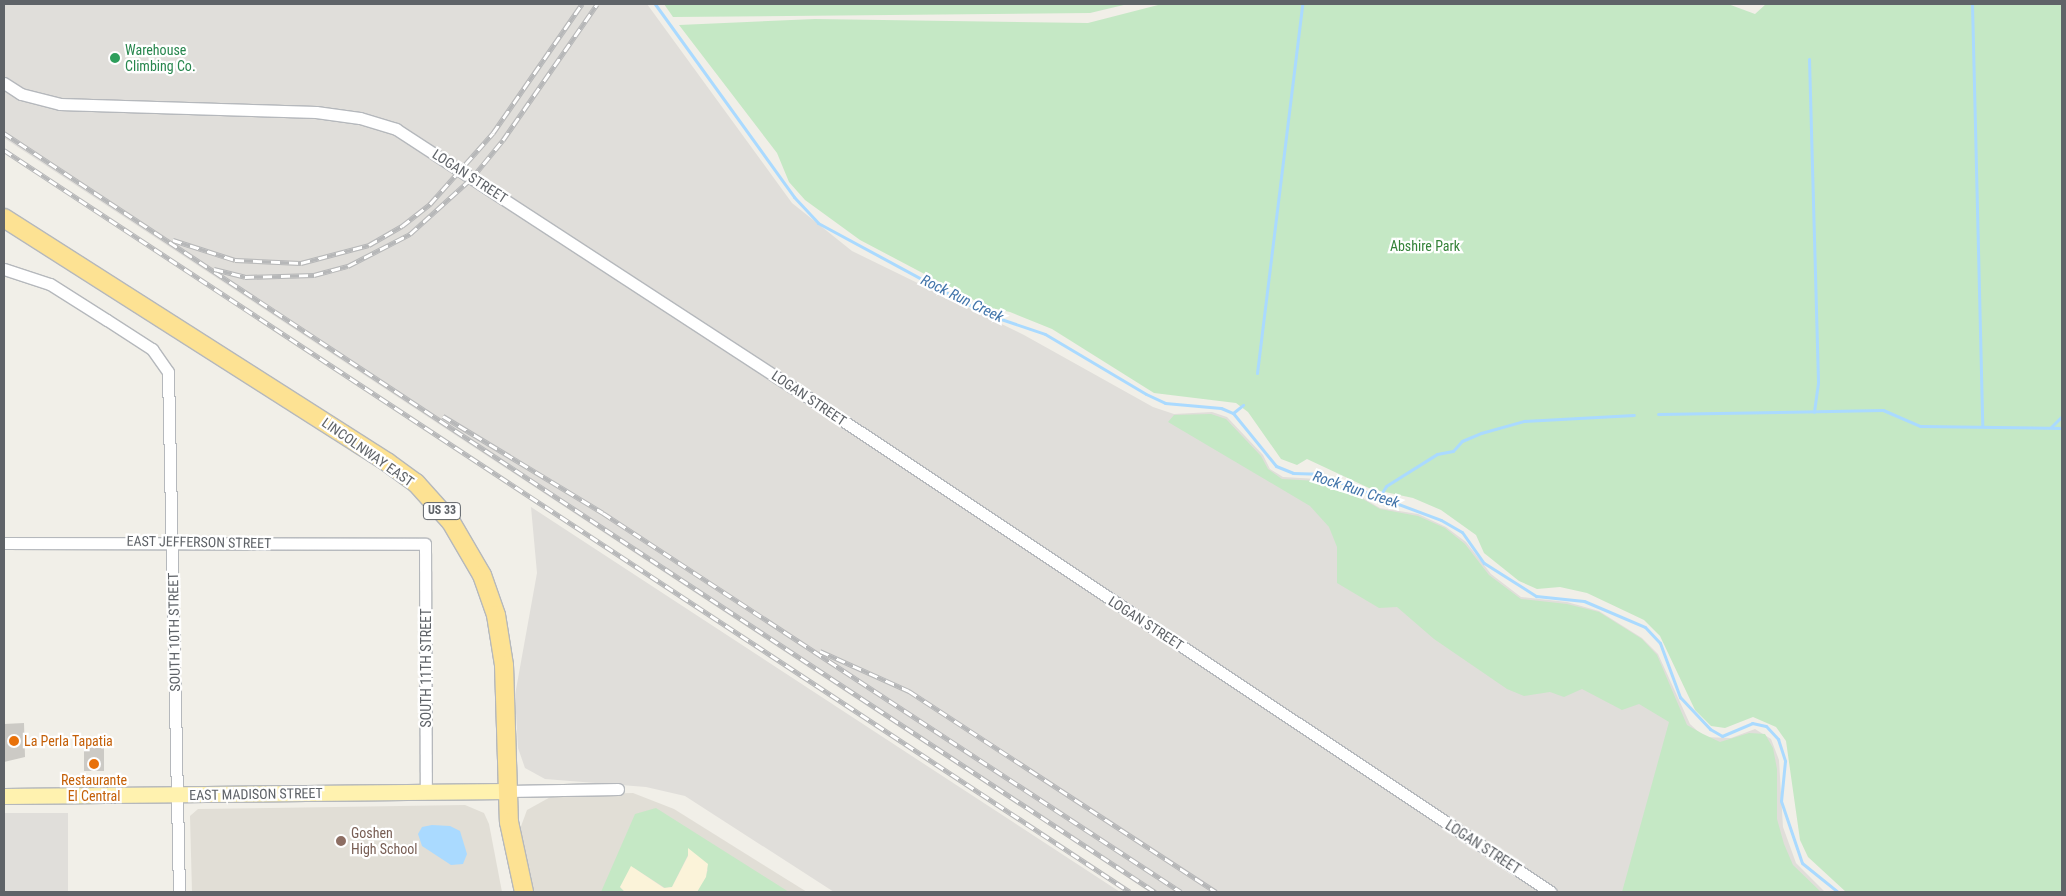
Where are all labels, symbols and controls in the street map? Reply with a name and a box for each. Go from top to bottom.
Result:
place label: Warehouse Climbing Co. [125,42,196,74]
marker: Warehouse Climbing Co. [109,52,121,64]
street label: LOGAN STREET [429,145,511,207]
park label: Abshire Park [1390,238,1460,254]
water label: Rock Run Creek [918,271,1006,327]
street label: LOGAN STREET [769,367,849,429]
street label: LINCOLNWAY EAST [319,414,417,490]
water label: Rock Run Creek [1311,468,1401,512]
road number: US 33 [422,502,462,520]
street label: EAST JEFFERSON STREET [126,532,272,552]
street label: SOUTH 10TH STREET [165,572,183,692]
street label: LOGAN STREET [1105,592,1187,654]
street label: SOUTH 11TH STREET [418,608,434,728]
place label: La Perla Tapatia [24,733,113,749]
marker: La Perla Tapatia [8,735,20,747]
marker: Restaurante El Central [88,758,100,770]
place label: Restaurante El Central [61,772,127,804]
street label: EAST MADISON STREET [189,784,323,804]
street label: LOGAN STREET [1442,816,1524,878]
place label: Goshen High School [351,825,418,858]
marker: Goshen High School [335,835,347,847]

